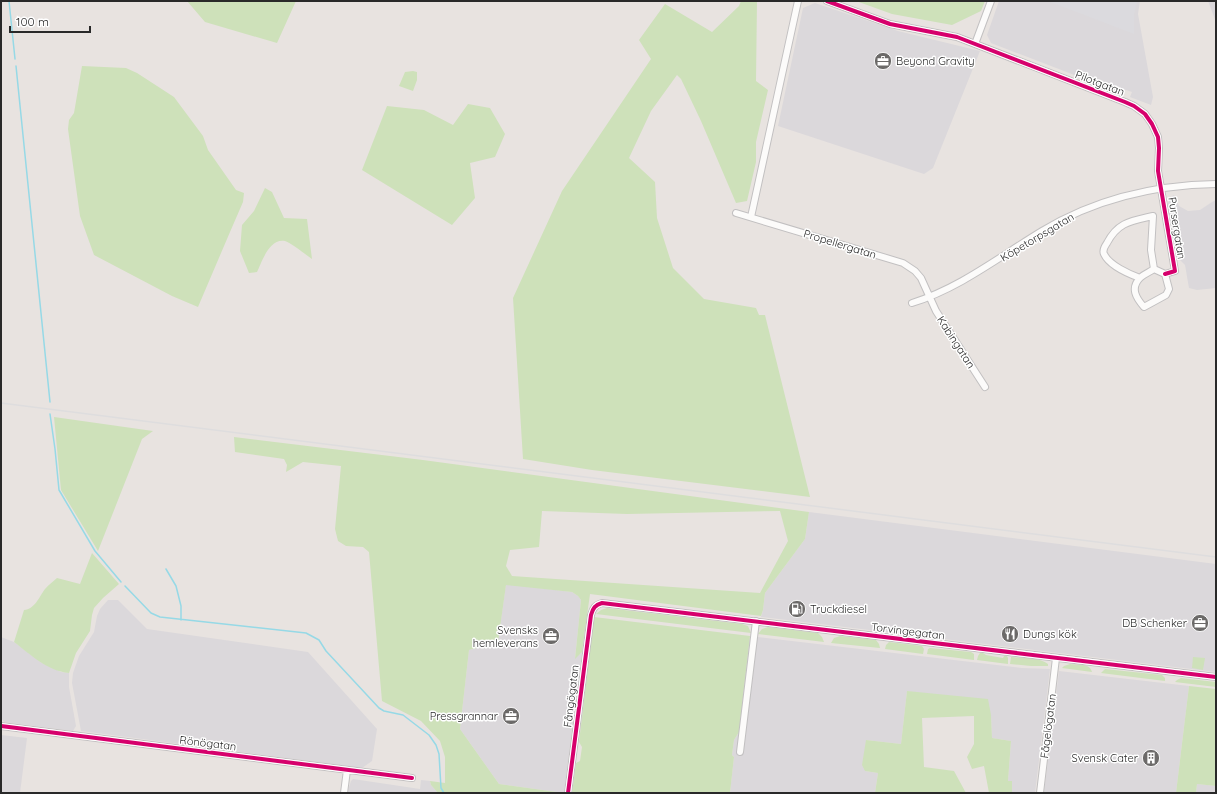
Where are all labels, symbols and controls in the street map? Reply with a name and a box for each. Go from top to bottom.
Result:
scale bar [10,8,90,34]
text: 100 m [16,14,49,29]
office icon: Beyond Gravity [873,51,893,71]
place label: Beyond Gravity [896,54,975,68]
street label: Pilotgatan [1073,67,1127,99]
street label: Pursergatan [1165,196,1189,260]
street label: Köpetorpsgatan [998,209,1076,265]
street label: Propellergatan [802,226,878,262]
street label: Kabingatan [934,313,978,371]
fuel station icon: Truckdiesel [787,599,807,619]
place label: Truckdiesel [810,602,867,616]
office icon: DB Schenker [1190,613,1210,633]
place label: DB Schenker [1122,616,1188,630]
street label: Torvingegatan [870,620,946,642]
place label: Svensks hemleverans [473,623,538,650]
restaurant icon: Dungs kök [1000,624,1020,644]
office icon: Svensks hemleverans [541,626,561,646]
place label: Dungs kök [1023,627,1077,641]
street label: Fångögatan [560,664,582,728]
street label: Fågelögatan [1037,693,1059,759]
office icon: Pressgrannar [501,706,521,726]
place label: Pressgrannar [430,709,499,723]
street label: Rönögatan [179,733,237,753]
building icon: Svensk Cater [1141,748,1161,768]
place label: Svensk Cater [1071,751,1139,765]

